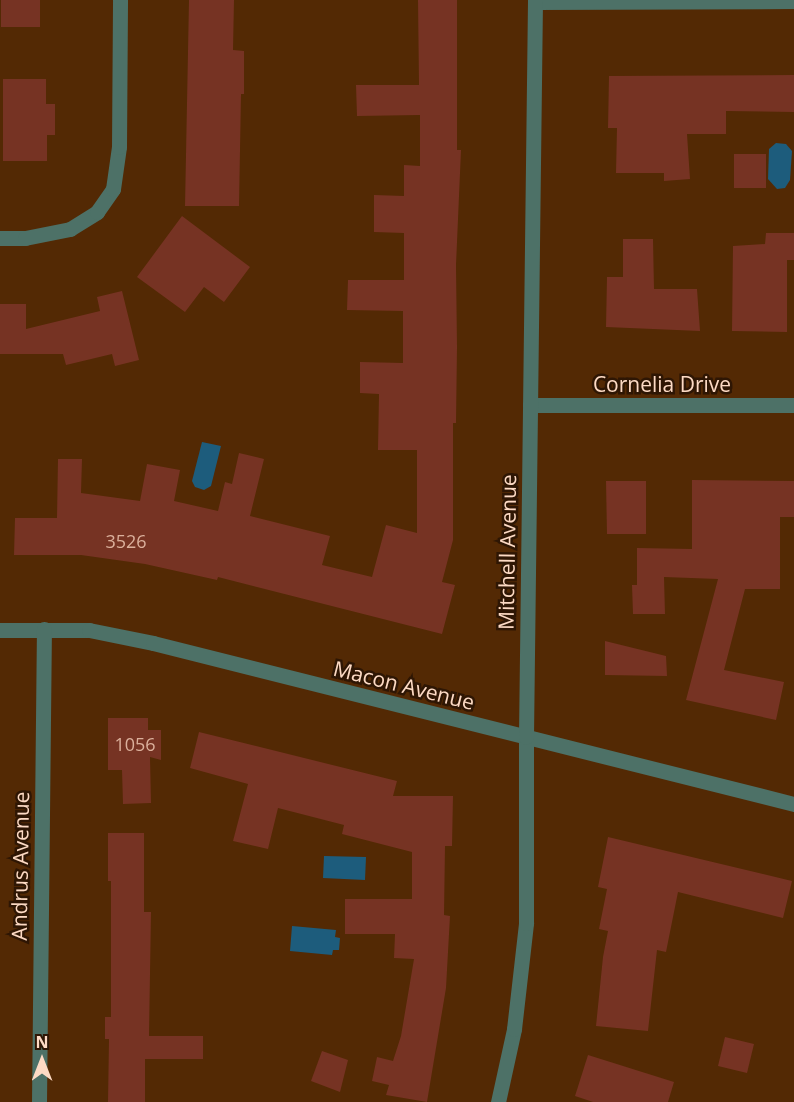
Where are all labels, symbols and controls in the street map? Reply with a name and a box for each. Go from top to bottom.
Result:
street label: Cornelia Drive [593,371,731,397]
street label: Mitchell Avenue [493,474,521,630]
house number: 3526 [105,530,147,552]
street label: Macon Avenue [331,655,477,715]
house number: 1056 [114,733,156,755]
street label: Andrus Avenue [6,791,34,941]
north arrow [12,1030,72,1090]
text: N [35,1031,49,1053]

